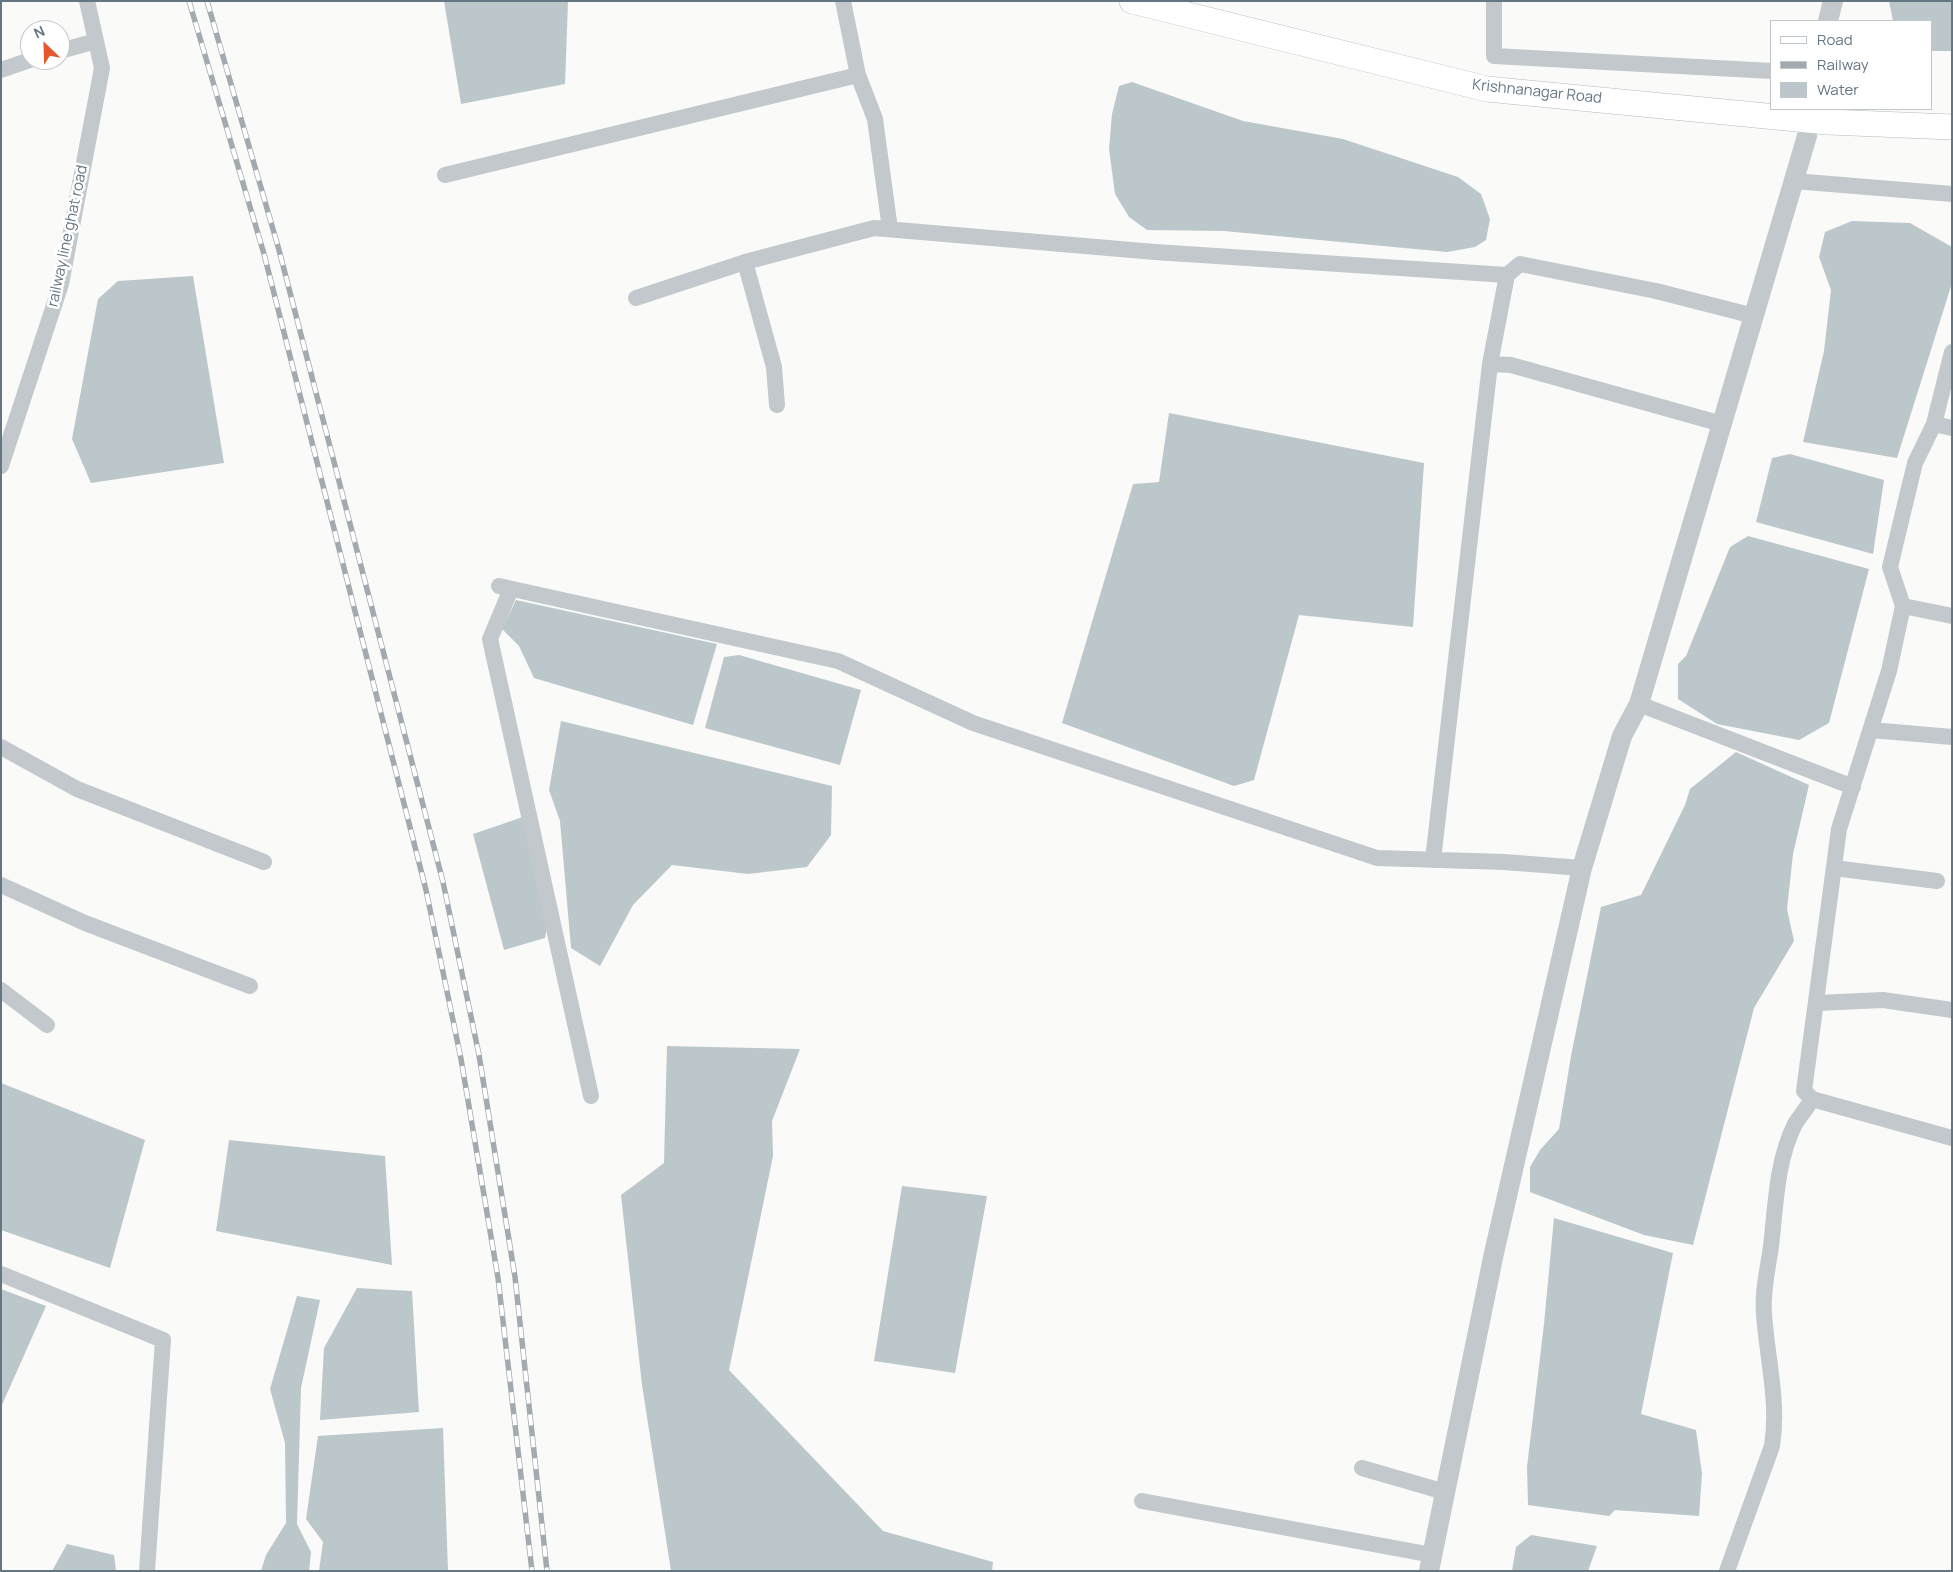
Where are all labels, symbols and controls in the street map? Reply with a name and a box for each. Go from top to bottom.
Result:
north arrow [20,20,70,70]
legend [1770,20,1933,110]
text: N [31,21,48,42]
text: Road [1817,29,1853,50]
text: Railway [1817,54,1869,75]
street label: Krishnanagar Road [1471,76,1603,108]
text: Water [1817,79,1859,100]
street label: railway line ghat road [44,163,92,309]

